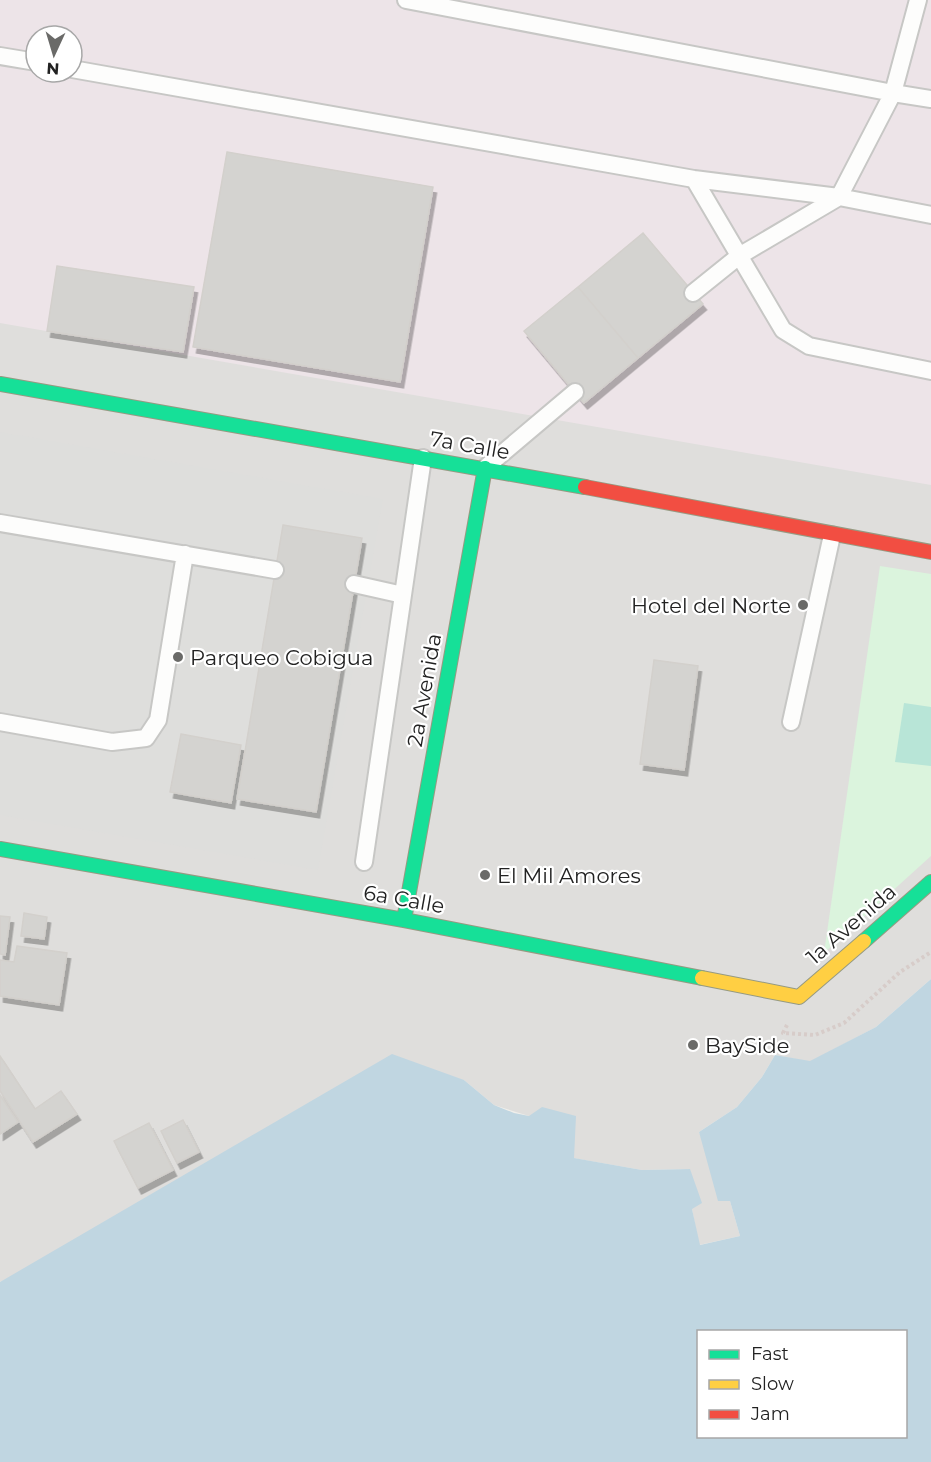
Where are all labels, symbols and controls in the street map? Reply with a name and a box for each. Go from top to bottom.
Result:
north arrow [24,24,84,84]
text: N [46,59,60,78]
street label: 7a Calle [428,426,512,464]
place label: Hotel del Norte [631,593,791,618]
marker: Hotel del Norte [796,598,810,612]
street label: 2a Avenida [402,631,446,749]
place label: Parqueo Cobigua [190,645,373,670]
marker: Parqueo Cobigua [171,650,185,664]
place label: El Mil Amores [497,863,641,888]
marker: El Mil Amores [478,868,492,882]
street label: 1a Avenida [801,878,901,970]
street label: 6a Calle [362,880,446,918]
place label: BaySide [705,1033,790,1058]
marker: BaySide [686,1038,700,1052]
legend [697,1330,907,1438]
text: Fast [751,1343,789,1365]
text: Slow [751,1373,794,1395]
text: Jam [750,1403,790,1425]

